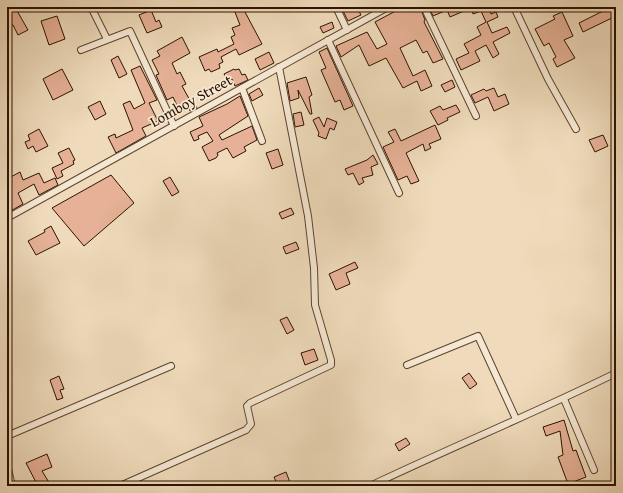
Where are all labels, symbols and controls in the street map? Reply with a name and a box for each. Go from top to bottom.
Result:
street label: Lomboy Street [146,69,236,132]

